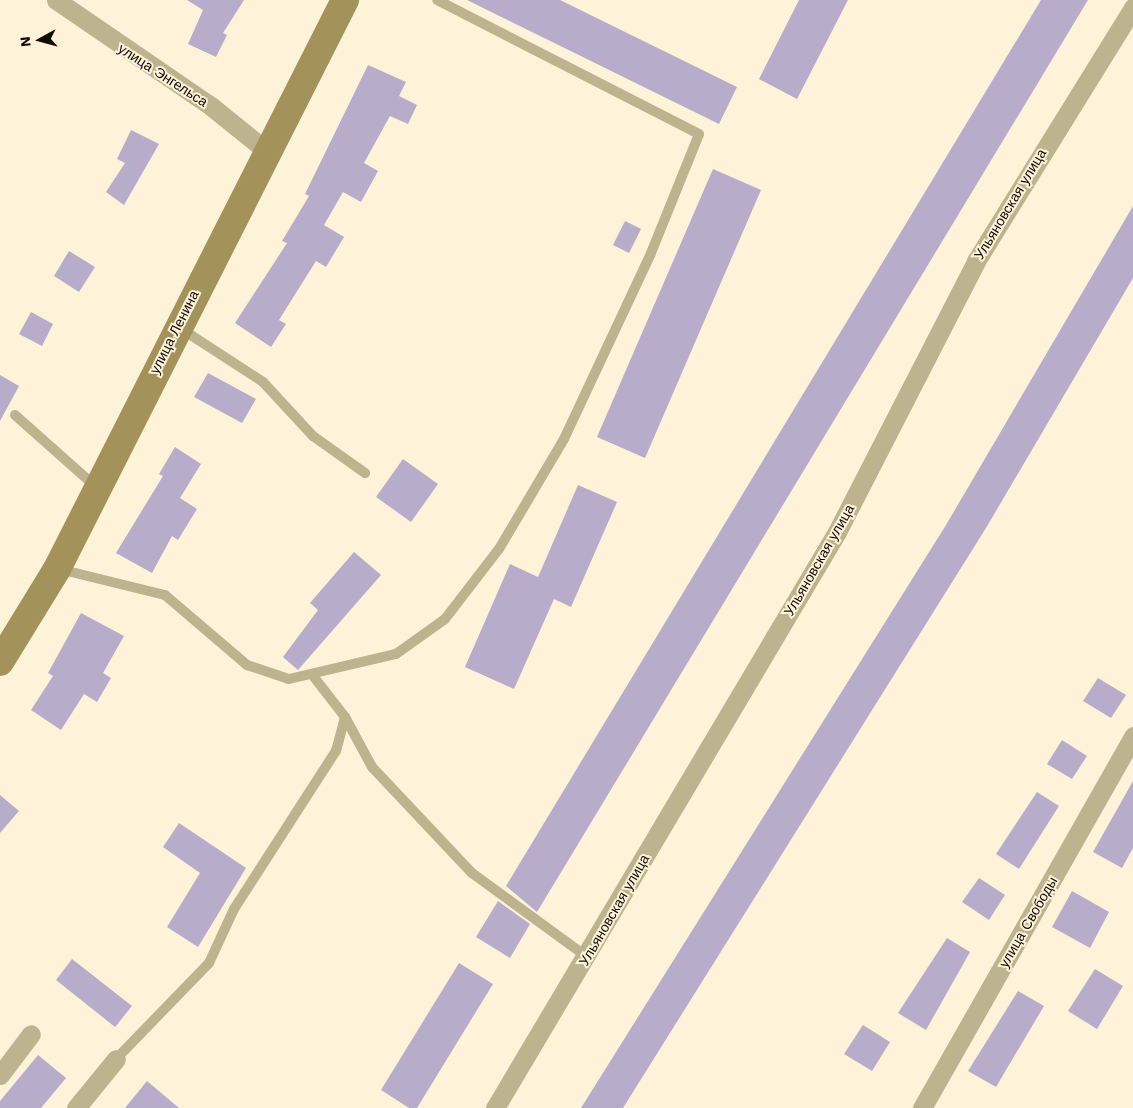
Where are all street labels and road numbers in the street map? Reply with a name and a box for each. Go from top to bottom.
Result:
street label: улица Энгельса [115,40,211,110]
street label: Ульяновская улица [970,146,1050,262]
street label: улица Ленина [146,288,202,376]
street label: Ульяновская улица [780,501,858,619]
street label: Ульяновская улица [575,851,653,969]
street label: улица Свободы [995,874,1061,970]

